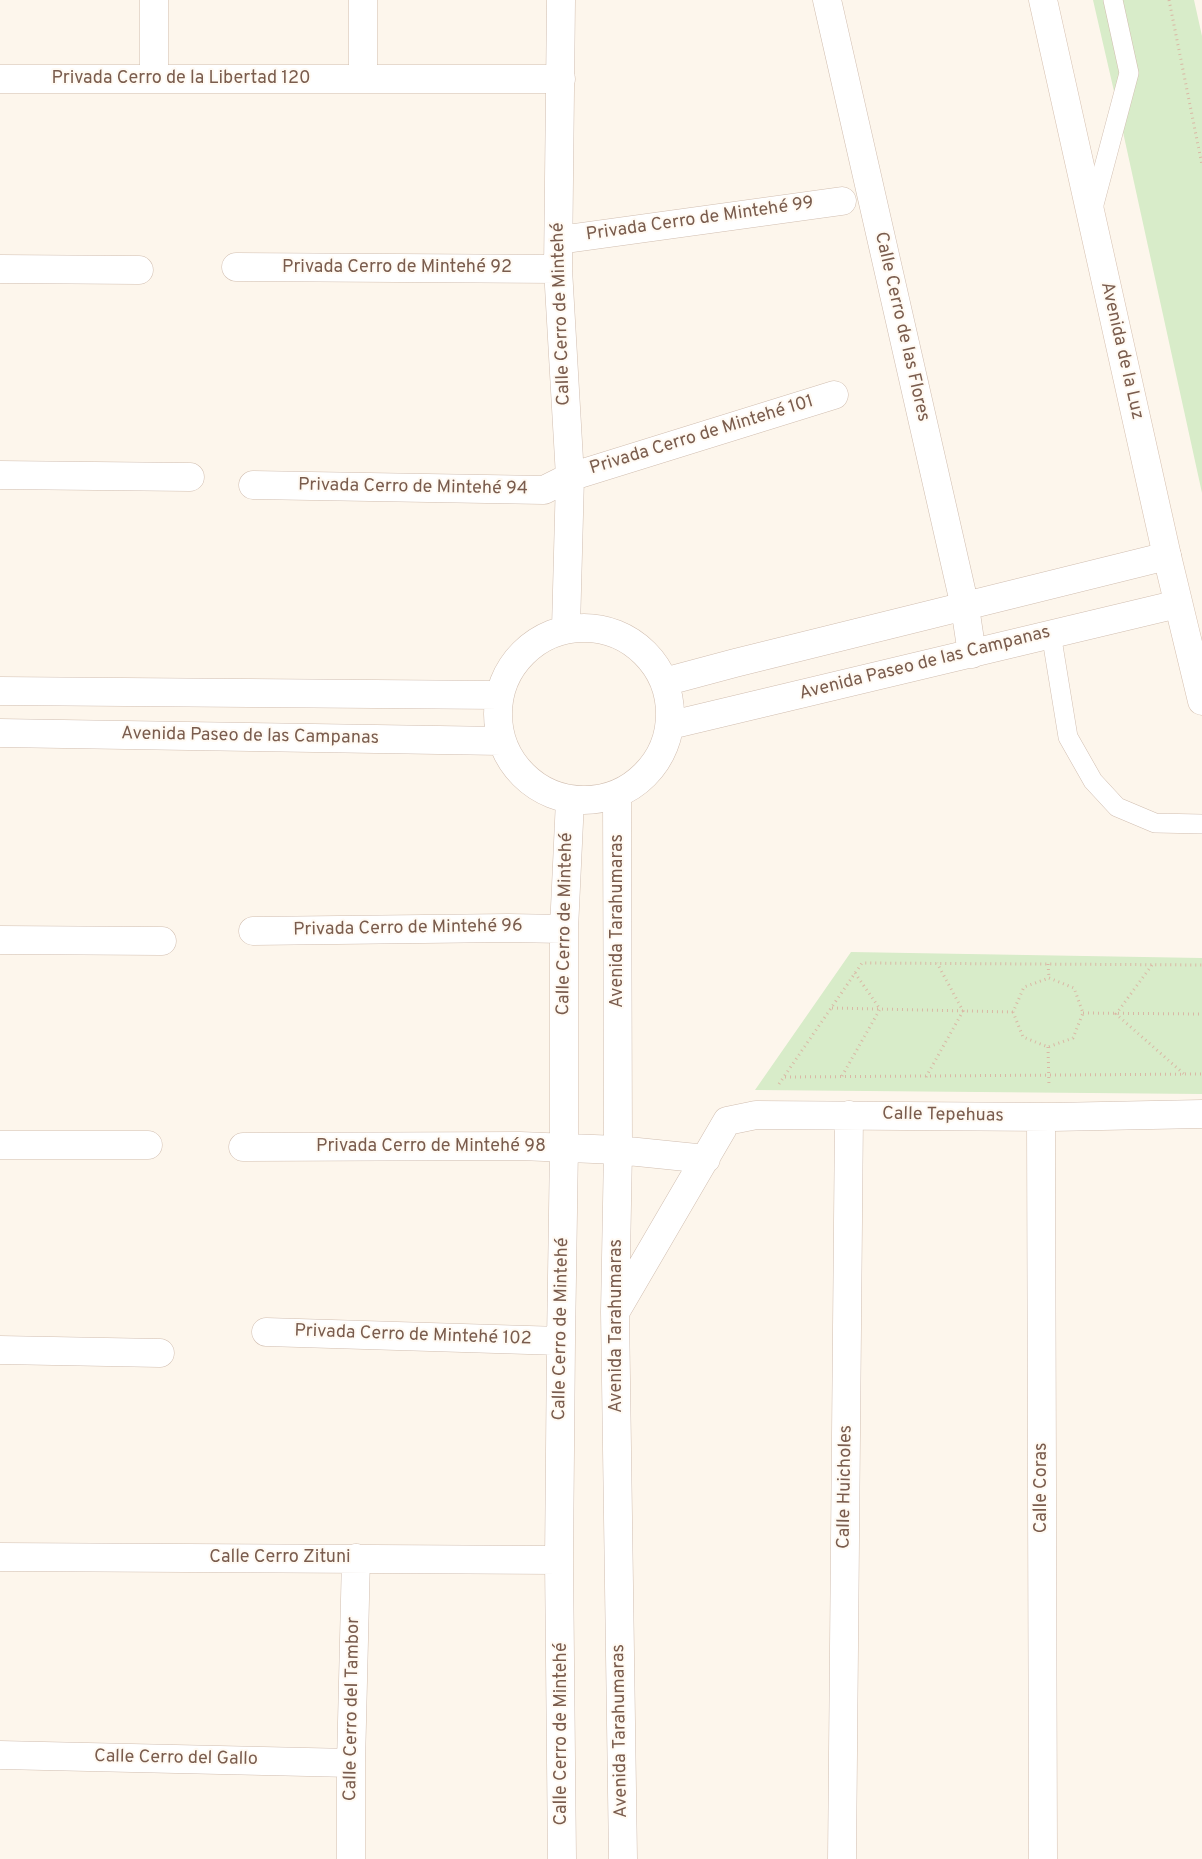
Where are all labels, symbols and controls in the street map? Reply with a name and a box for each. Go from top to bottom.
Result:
street label: Privada Cerro de la Libertad 120 [51,68,311,90]
street label: Privada Cerro de Mintehé 99 [585,193,815,247]
street label: Calle Cerro de Mintehé [548,222,576,406]
street label: Calle Cerro de las Flores [869,230,933,424]
street label: Privada Cerro de Mintehé 92 [282,257,512,279]
street label: Avenida de la Luz [1095,280,1147,422]
street label: Privada Cerro de Mintehé 101 [587,392,817,480]
street label: Privada Cerro de Mintehé 94 [298,475,528,501]
street label: Avenida Paseo de las Campanas [797,622,1053,706]
street label: Avenida Paseo de las Campanas [121,724,379,750]
street label: Calle Cerro de Mintehé [554,832,578,1016]
street label: Avenida Tarahumaras [607,834,629,1008]
street label: Privada Cerro de Mintehé 96 [293,916,523,942]
street label: Calle Tepehuas [882,1104,1004,1128]
street label: Privada Cerro de Mintehé 98 [316,1136,546,1158]
street label: Calle Cerro de Mintehé [550,1237,574,1421]
street label: Avenida Tarahumaras [606,1239,628,1413]
street label: Privada Cerro de Mintehé 102 [294,1321,532,1351]
street label: Calle Huicholes [834,1425,858,1549]
street label: Calle Coras [1031,1443,1053,1533]
street label: Calle Cerro Zituni [209,1547,351,1569]
street label: Calle Cerro del Tambor [341,1617,365,1801]
street label: Calle Cerro de Mintehé [551,1642,573,1826]
street label: Avenida Tarahumaras [609,1644,633,1818]
street label: Calle Cerro del Gallo [94,1747,258,1771]

